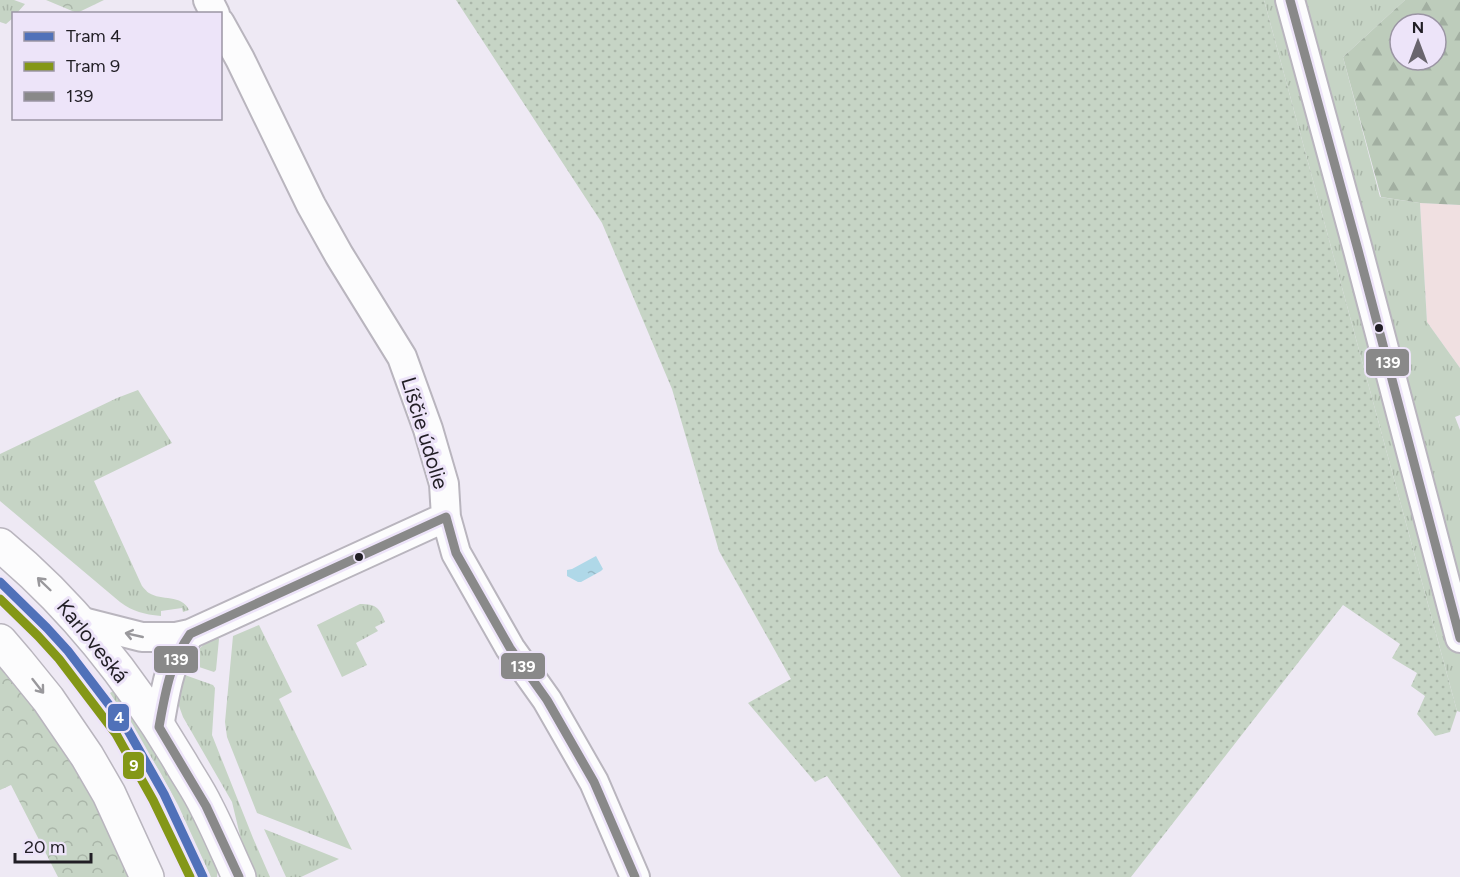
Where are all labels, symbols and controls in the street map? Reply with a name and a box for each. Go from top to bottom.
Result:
legend [12,12,222,120]
north arrow [1388,12,1448,72]
text: N [1412,18,1424,37]
text: Tram 4 [66,25,121,47]
text: Tram 9 [66,55,120,77]
text: 139 [66,85,93,107]
unlabelled marker [1373,322,1385,334]
line badge: 139 [1365,348,1410,377]
text: 139 [1376,353,1400,372]
street label: Líščie údolie [396,374,454,492]
unlabelled marker [353,551,365,563]
one-way arrow [36,577,51,591]
street label: Karloveská [52,594,134,688]
one-way arrow [124,629,144,640]
line badge: 139 [153,645,199,674]
text: 139 [164,650,188,669]
line badge: 139 [500,652,546,680]
text: 139 [511,657,535,676]
one-way arrow [31,678,44,694]
line badge: 4 [107,703,130,732]
text: 4 [114,708,124,727]
line badge: 9 [122,751,145,780]
text: 9 [129,756,139,775]
scale bar [15,826,92,864]
text: 20 m [24,836,65,858]

